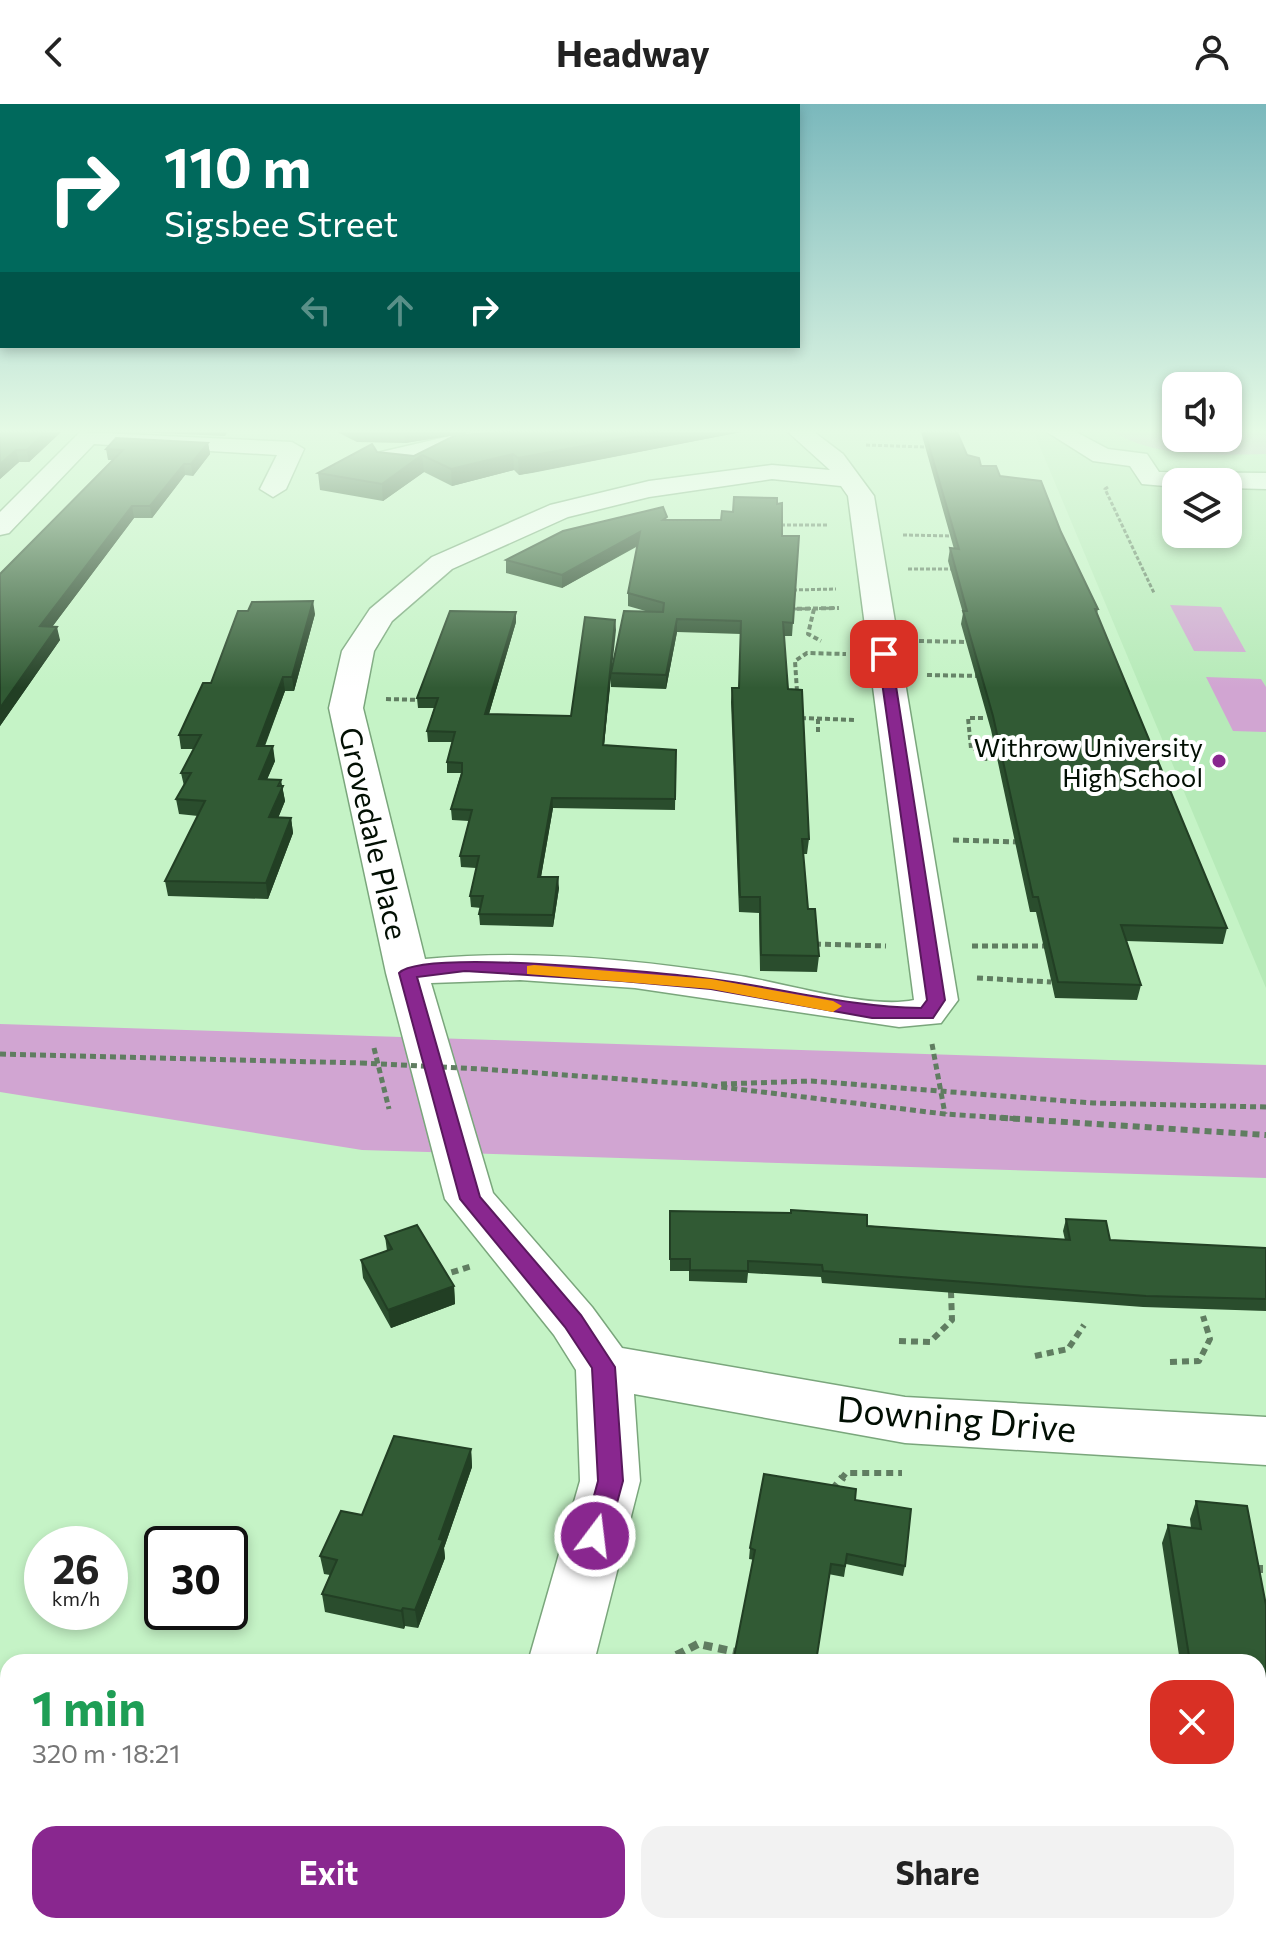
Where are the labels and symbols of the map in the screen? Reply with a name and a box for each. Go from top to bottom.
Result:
pin [850,620,918,688]
street label: Grovedale Place [333,723,417,943]
place label: Withrow University High School [974,731,1203,792]
marker: Withrow University High School [1210,752,1228,770]
street label: Downing Drive [835,1385,1079,1449]
position arrow [553,1494,637,1578]
speed limit sign: 30 [144,1526,248,1630]

